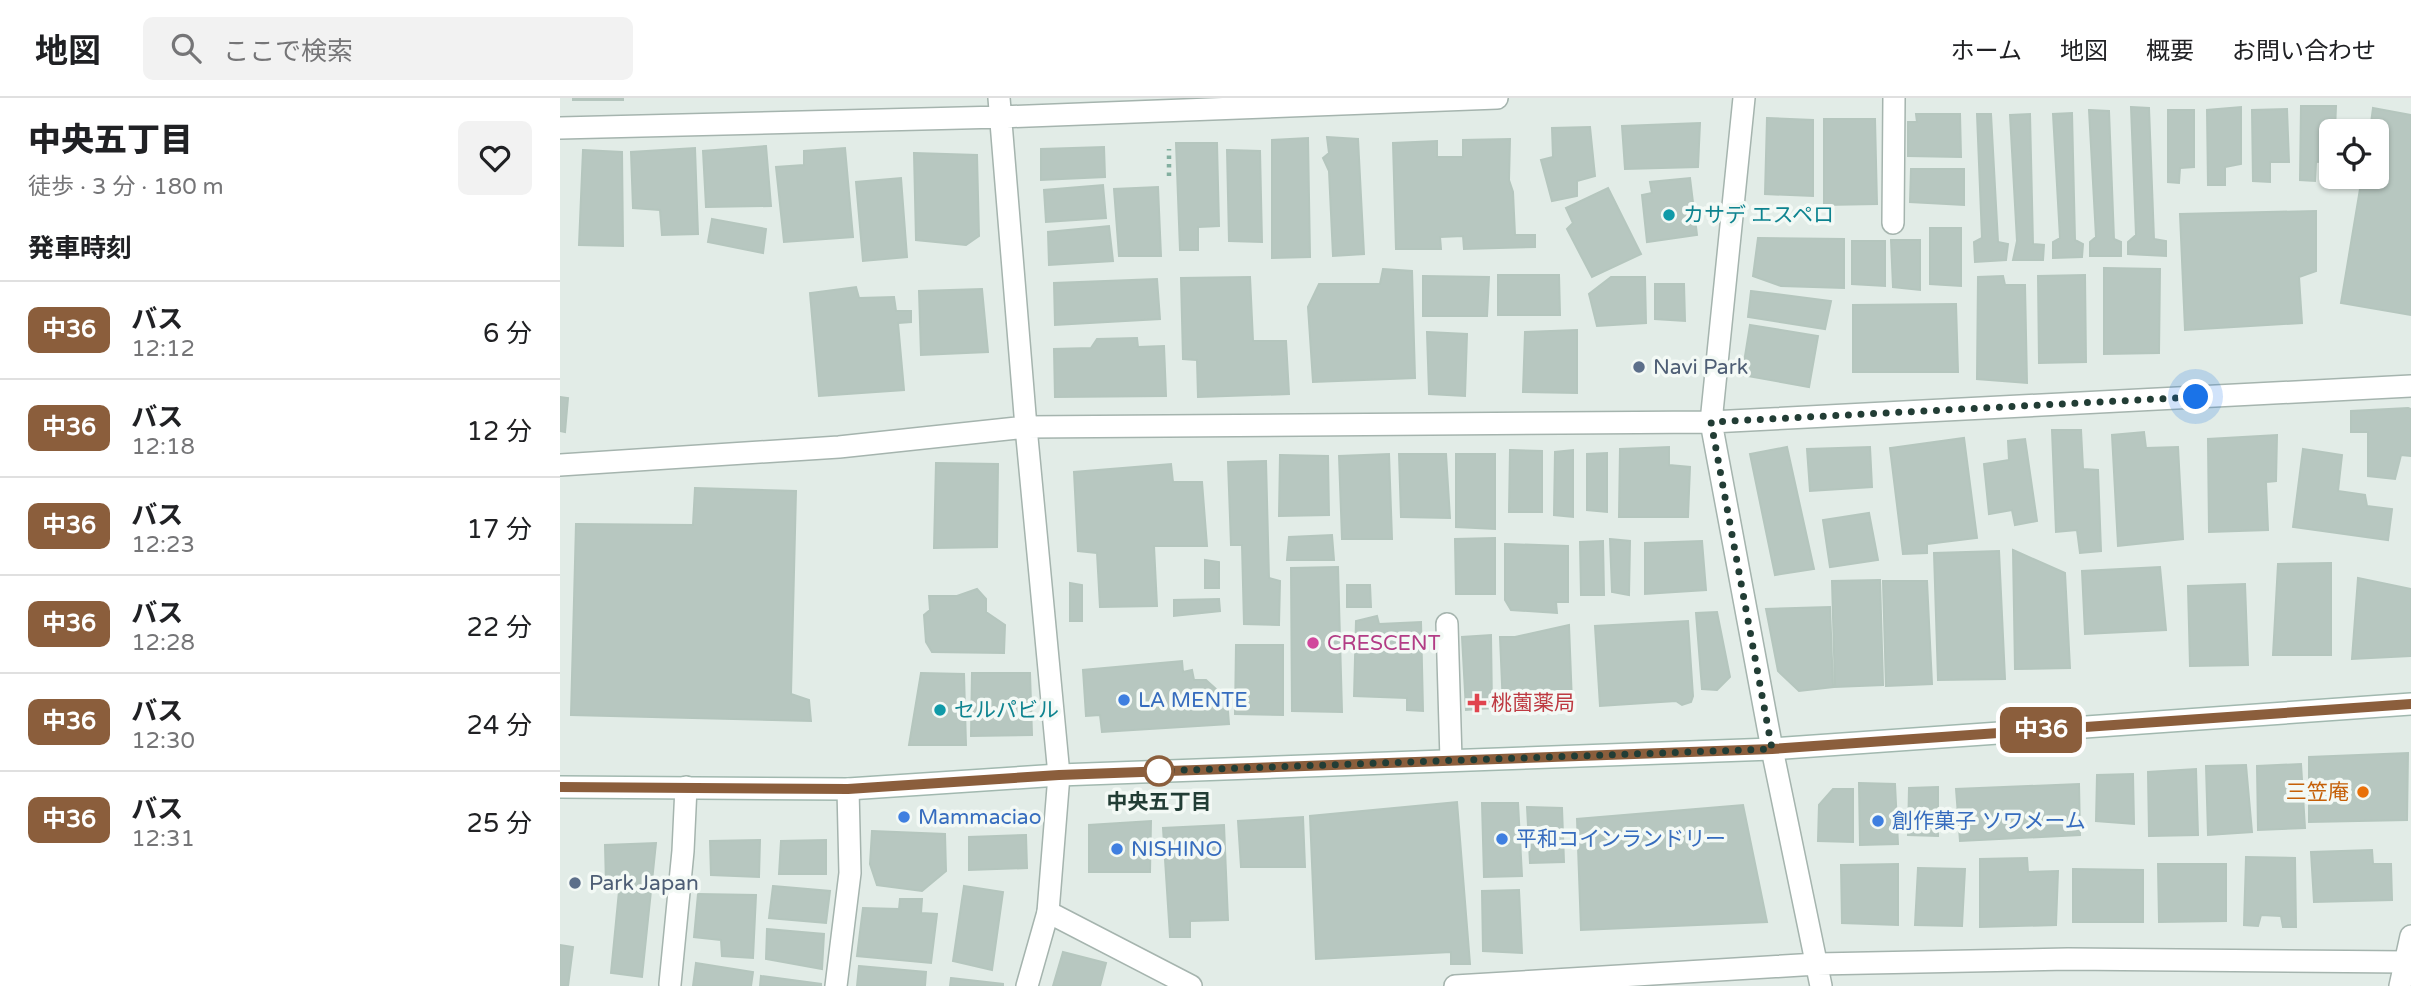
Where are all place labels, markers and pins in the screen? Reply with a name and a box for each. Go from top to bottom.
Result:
place label: カサデ エスペロ [1683,203,1834,228]
marker: カサデ エスペロ [1661,207,1677,223]
place label: Navi Park [1653,355,1748,380]
marker: Navi Park [1631,359,1647,375]
place label: CRESCENT [1327,631,1441,656]
marker: CRESCENT [1305,635,1321,651]
place label: LA MENTE [1138,688,1248,713]
place label: 桃薗薬局 [1491,691,1575,716]
marker: LA MENTE [1116,692,1132,708]
marker: 桃薗薬局 [1469,695,1485,711]
place label: セルパビル [954,698,1059,723]
marker: セルパビル [932,702,948,718]
marker: 中央五丁目 [1144,756,1174,786]
place label: 三笠庵 [2286,780,2349,805]
marker: 三笠庵 [2355,784,2371,800]
place label: 中央五丁目 [1107,790,1212,815]
place label: Mammaciao [918,805,1041,830]
marker: Mammaciao [896,809,912,825]
place label: 創作菓子 ソワメーム [1892,809,2086,834]
marker: 創作菓子 ソワメーム [1870,813,1886,829]
place label: 平和コインランドリー [1516,827,1726,852]
marker: 平和コインランドリー [1494,831,1510,847]
place label: NISHINO [1131,837,1223,862]
marker: NISHINO [1109,841,1125,857]
place label: Park Japan [589,871,699,896]
marker: Park Japan [567,875,583,891]

